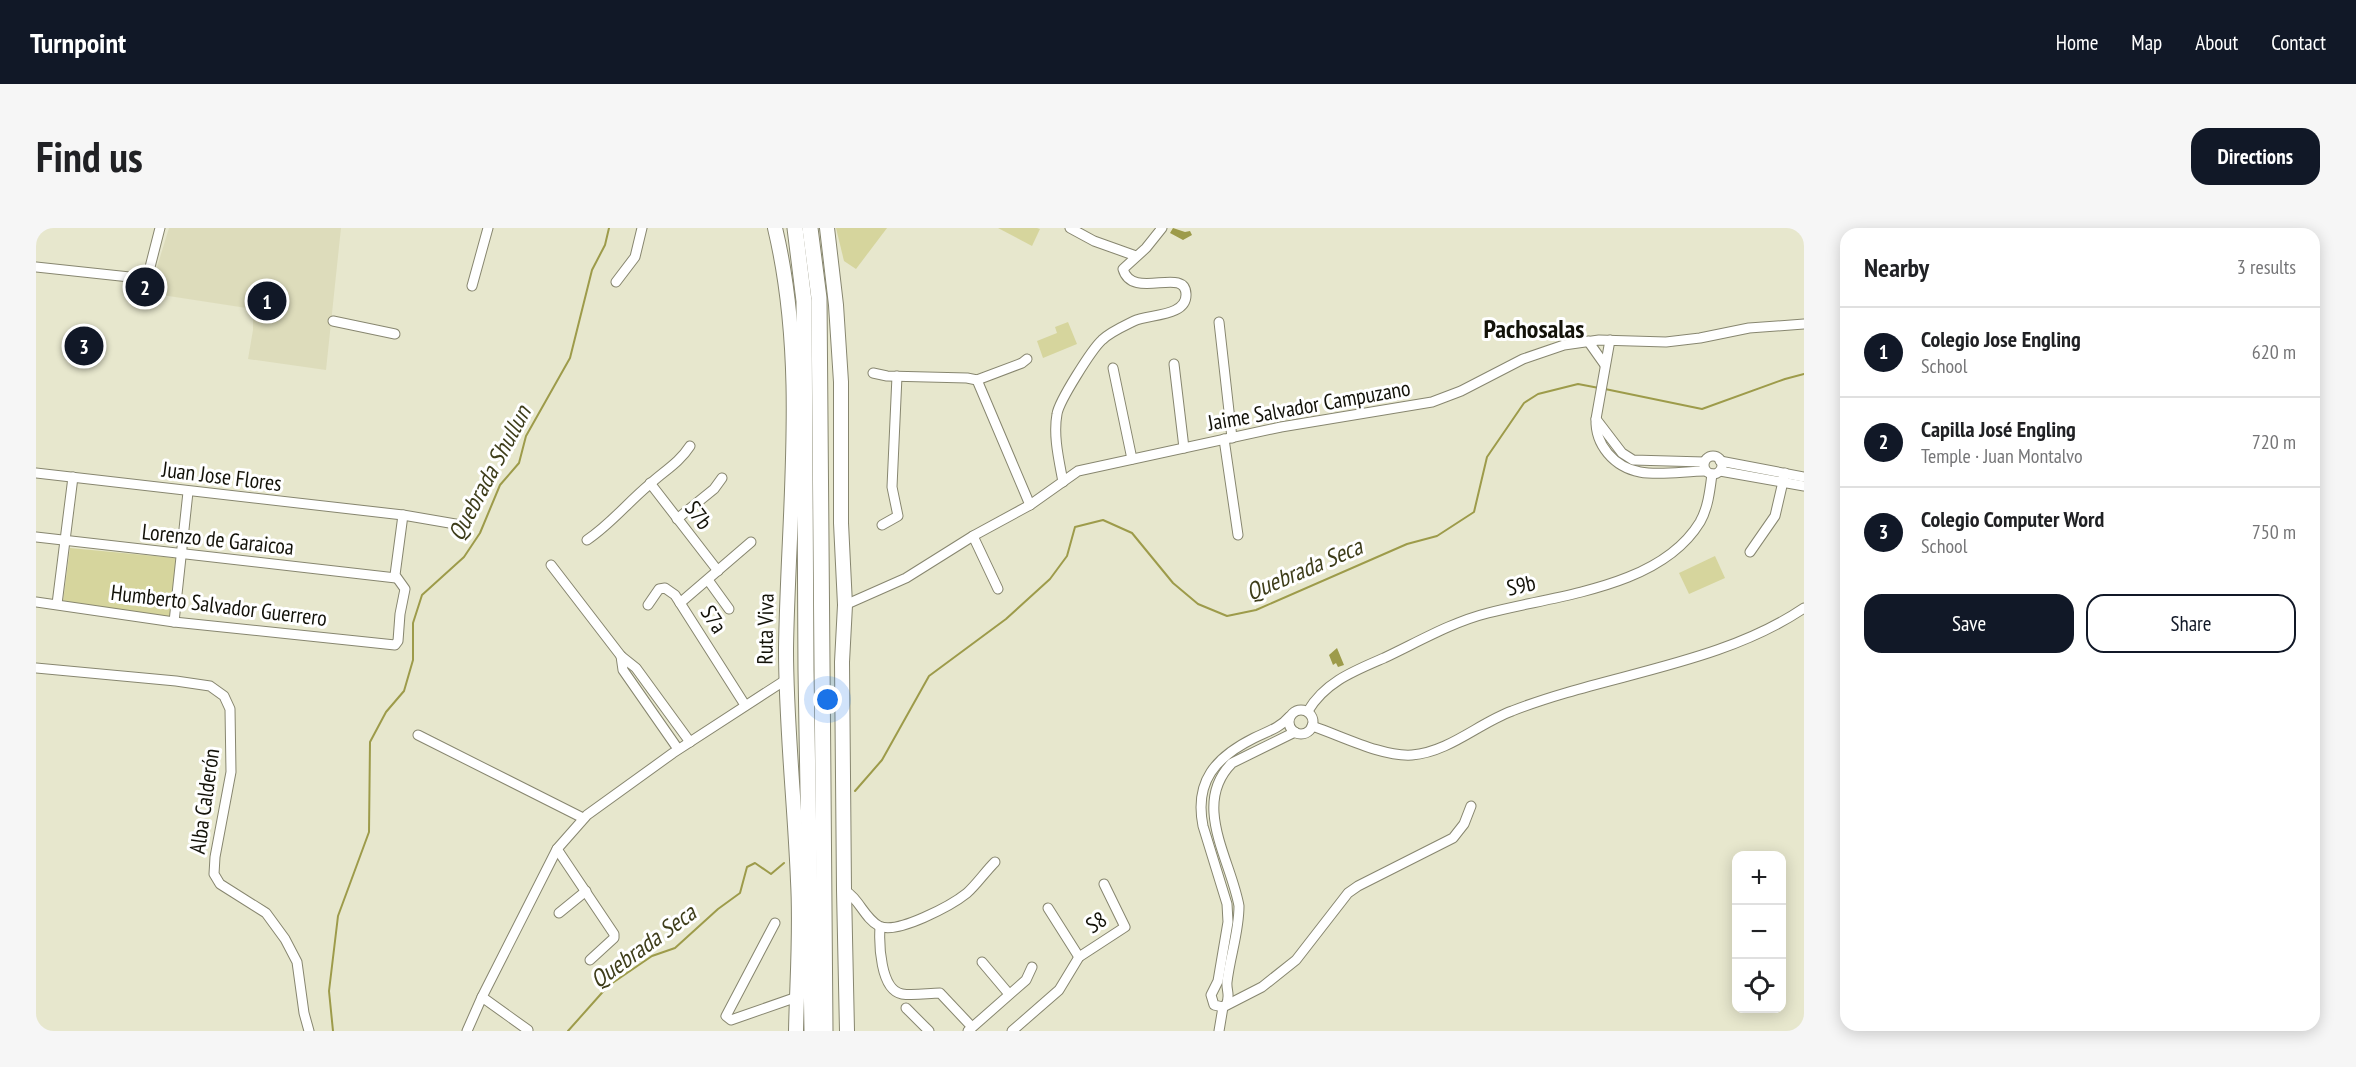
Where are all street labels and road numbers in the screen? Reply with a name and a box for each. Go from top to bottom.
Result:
street label: Jaime Salvador Campuzano [1205,373,1413,437]
street label: Juan Jose Flores [160,455,283,497]
street label: S7b [679,495,719,535]
street label: Lorenzo de Garaicoa [141,517,295,561]
street label: S9b [1504,568,1538,602]
street label: Humberto Salvador Guerrero [109,578,329,632]
street label: Ruta Viva [750,593,780,665]
street label: S7a [695,600,733,638]
street label: Alba Calderón [183,747,225,855]
street label: S8 [1080,905,1112,939]

